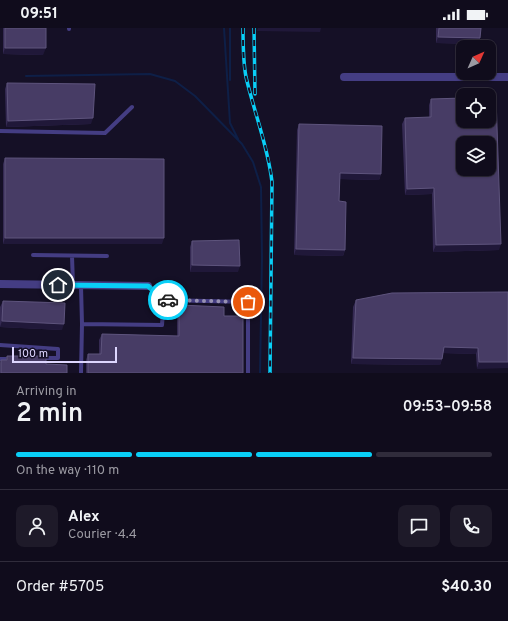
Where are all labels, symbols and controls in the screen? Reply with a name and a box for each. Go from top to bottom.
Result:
text: 09:51 [20,5,58,24]
north arrow [456,40,496,80]
map controls [456,40,496,176]
button: locate [456,88,496,128]
button: layers [456,136,496,176]
pin [41,268,75,302]
icon: home [47,274,69,296]
courier [148,280,188,320]
pin [231,285,265,319]
icon: car [157,289,179,311]
icon: bag [237,291,259,313]
scale bar [12,345,117,364]
text: 100 m [18,347,48,361]
text: Arriving in [16,384,77,400]
text: 2 min [16,398,83,431]
text: 09:53–09:58 [403,398,492,417]
text: On the way · 110 m [16,463,119,479]
button: person [16,505,58,547]
button: chat [398,505,440,547]
button: phone [450,505,492,547]
text: Alex [68,508,100,527]
text: Courier · 4.4 [68,527,137,543]
text: Order #5705 [16,578,104,597]
text: $40.30 [441,578,492,597]

